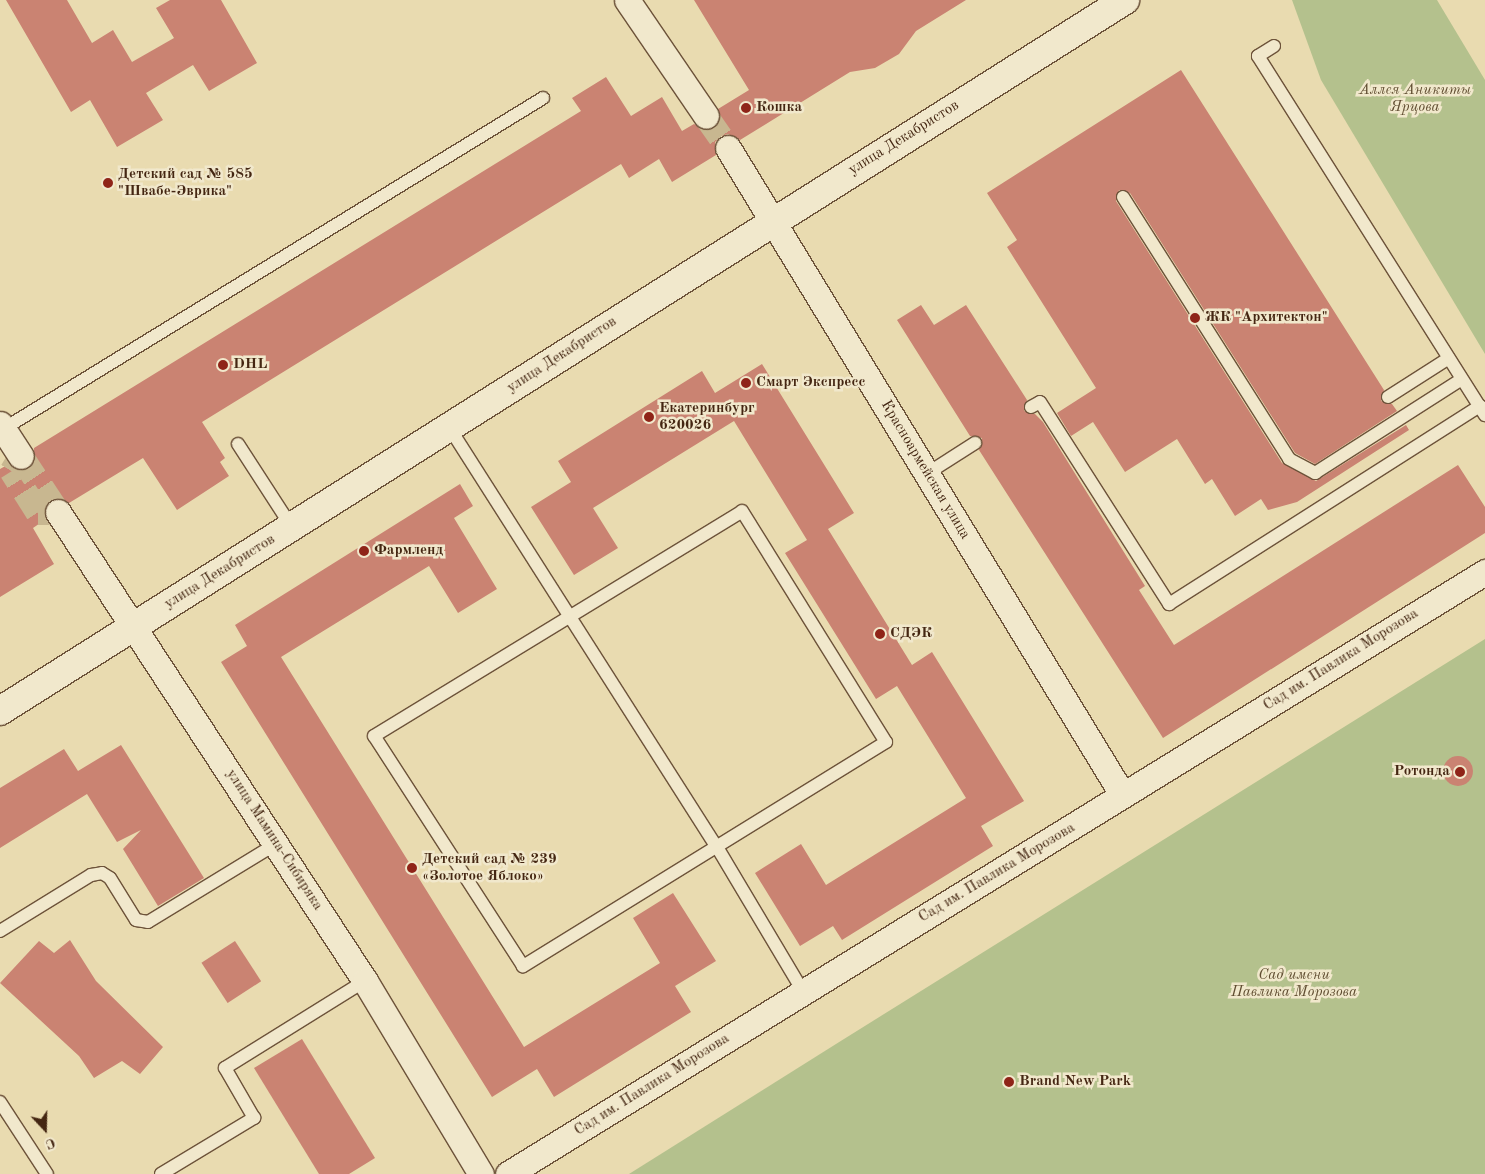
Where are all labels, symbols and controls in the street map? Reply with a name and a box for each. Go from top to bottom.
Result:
park label: Аллея Аникиты Ярцова [1359,81,1471,116]
street label: улица Декабристов [845,97,963,179]
place label: Кошка [756,99,802,117]
marker: Кошка [740,102,752,114]
place label: Детский сад № 585 "Швабе-Эврика" [118,165,253,200]
marker: Детский сад № 585 "Швабе-Эврика" [102,177,114,189]
place label: ЖК "Архитектон" [1205,309,1328,327]
marker: ЖК "Архитектон" [1189,312,1201,324]
street label: улица Декабристов [504,313,620,397]
place label: DHL [233,356,267,374]
marker: DHL [217,359,229,371]
place label: Смарт Экспресс [756,374,865,392]
marker: Смарт Экспресс [740,377,752,389]
street label: Красноармейская улица [876,397,974,543]
place label: Екатеринбург 620026 [659,399,755,434]
marker: Екатеринбург 620026 [643,411,655,423]
street label: улица Декабристов [161,531,279,613]
place label: Фармленд [374,542,443,560]
marker: Фармленд [358,545,370,557]
street label: Сад им. Павлика Морозова [1260,605,1422,715]
place label: СДЭК [890,625,932,643]
marker: СДЭК [874,628,886,640]
place label: Ротонда [1394,763,1450,781]
street label: улица Мамина-Сибиряка [222,766,326,914]
marker: Ротонда [1454,766,1466,778]
street label: Сад им. Павлика Морозова [916,819,1078,927]
place label: Детский сад № 239 «Золотое Яблоко» [422,850,557,885]
marker: Детский сад № 239 «Золотое Яблоко» [406,862,418,874]
park label: Сад имени Павлика Морозова [1231,966,1357,1001]
street label: Сад им. Павлика Морозова [571,1030,733,1140]
place label: Brand New Park [1019,1073,1131,1091]
marker: Brand New Park [1003,1076,1015,1088]
north arrow [20,1104,70,1154]
text: С [44,1135,57,1151]

